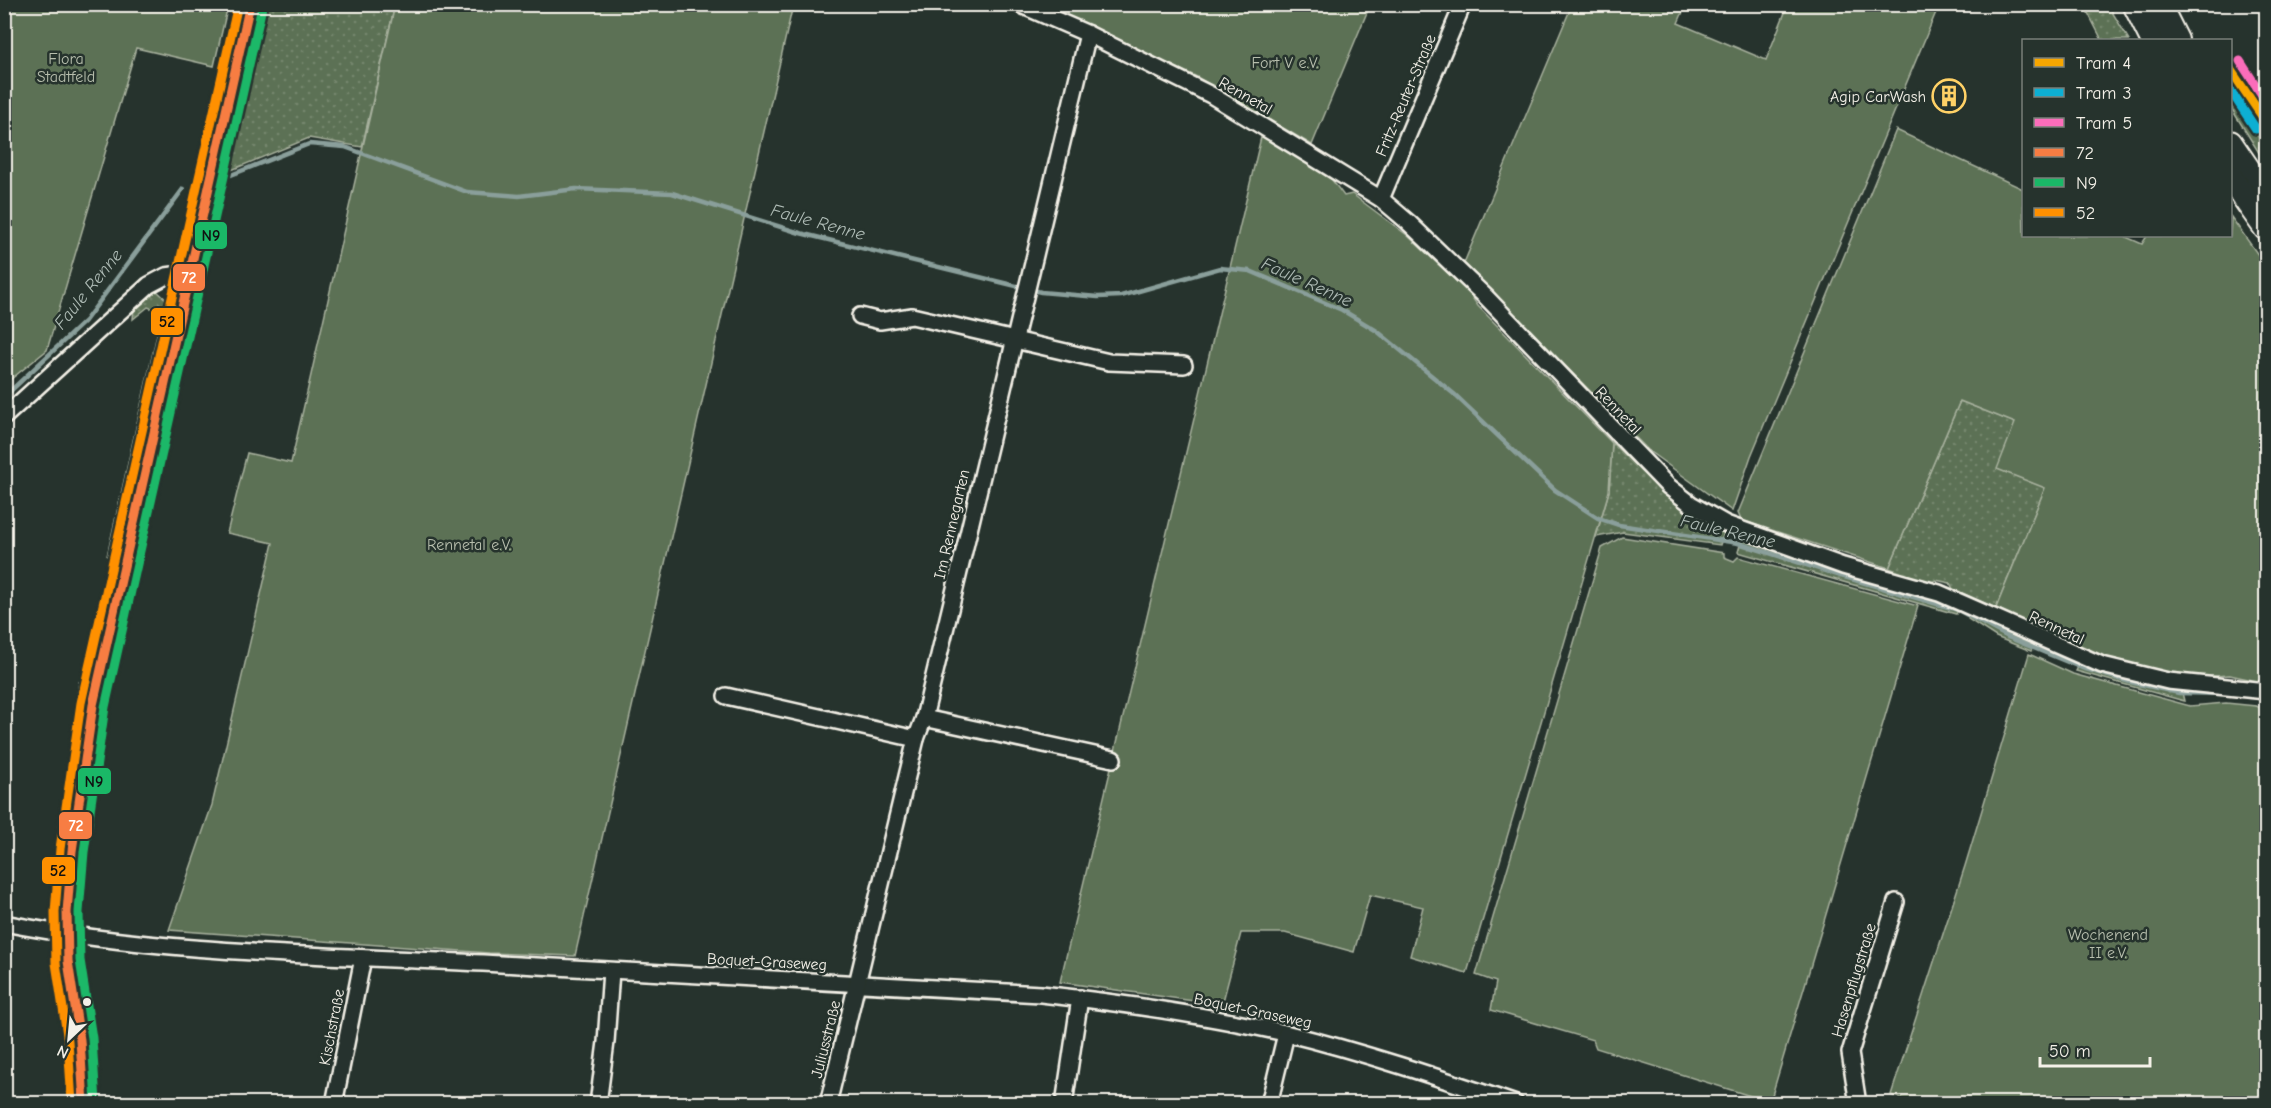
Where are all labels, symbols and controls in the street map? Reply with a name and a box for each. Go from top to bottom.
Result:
street label: Fritz-Reuter-Straße [1372,32,1440,159]
legend [2022,39,2232,237]
park label: Flora Stadtfeld [37,50,95,86]
text: Tram 4 [2076,53,2131,74]
park label: Fort V e.V. [1252,54,1318,72]
street label: Rennetal [1215,73,1276,118]
building icon: Agip CarWash [1931,78,1967,114]
text: Tram 3 [2076,83,2132,104]
place label: Agip CarWash [1830,88,1926,106]
text: Tram 5 [2076,113,2132,134]
text: 72 [2076,143,2094,164]
text: N9 [2076,173,2097,194]
water label: Faule Renne [768,200,867,245]
text: 52 [2076,203,2095,224]
line badge: N9 [194,221,228,250]
text: N9 [202,227,220,245]
water label: Faule Renne [50,245,127,334]
water label: Faule Renne [1258,253,1355,312]
line badge: 72 [172,263,206,292]
text: 72 [181,269,197,287]
line badge: 52 [150,307,184,336]
text: 52 [159,313,175,331]
street label: Rennetal [1592,383,1645,438]
street label: Im Rennegarten [931,468,973,581]
water label: Faule Renne [1678,510,1777,553]
park label: Rennetal e.V. [427,536,511,554]
street label: Rennetal [2026,607,2087,649]
line badge: N9 [77,767,112,795]
text: N9 [85,773,103,791]
line badge: 72 [58,811,93,840]
text: 72 [68,817,84,835]
line badge: 52 [41,856,76,885]
text: 52 [50,862,66,880]
street label: Hasenpflugstraße [1828,921,1880,1040]
park label: Wochenend II e.V. [2068,926,2148,962]
street label: Boquet-Graseweg [707,950,827,974]
street label: Kischstraße [316,987,348,1067]
street label: Boquet-Graseweg [1192,990,1313,1032]
unlabelled marker [81,996,93,1008]
street label: Juliusstraße [808,999,844,1080]
north arrow [39,1009,99,1069]
scale bar [2040,1030,2150,1068]
text: N [54,1041,71,1062]
text: 50 m [2049,1041,2091,1062]

